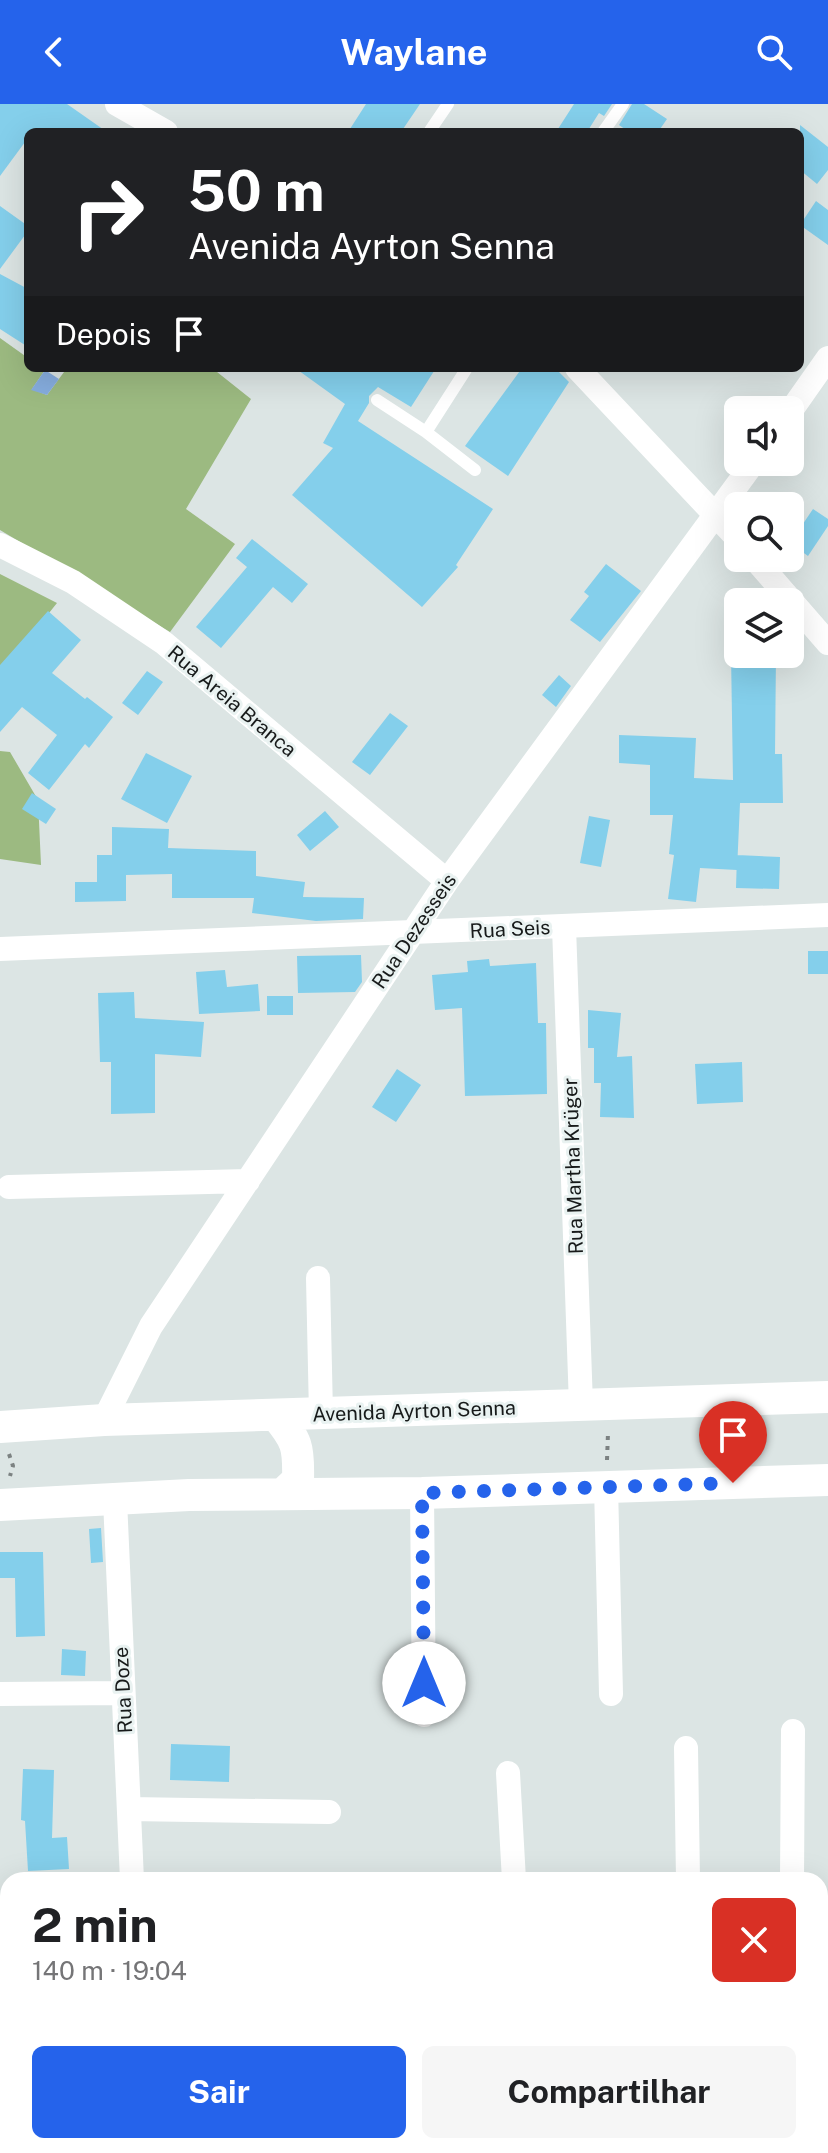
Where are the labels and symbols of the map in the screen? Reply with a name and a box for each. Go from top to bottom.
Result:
street label: Rua Areia Branca [163,640,301,762]
street label: Rua Dezesseis [367,869,461,993]
street label: Rua Seis [469,915,551,943]
street label: Rua Martha Krüger [558,1077,588,1255]
street label: Avenida Ayrton Senna [312,1395,516,1427]
pin [699,1401,767,1483]
position arrow [382,1641,466,1725]
street label: Rua Doze [109,1646,137,1734]

